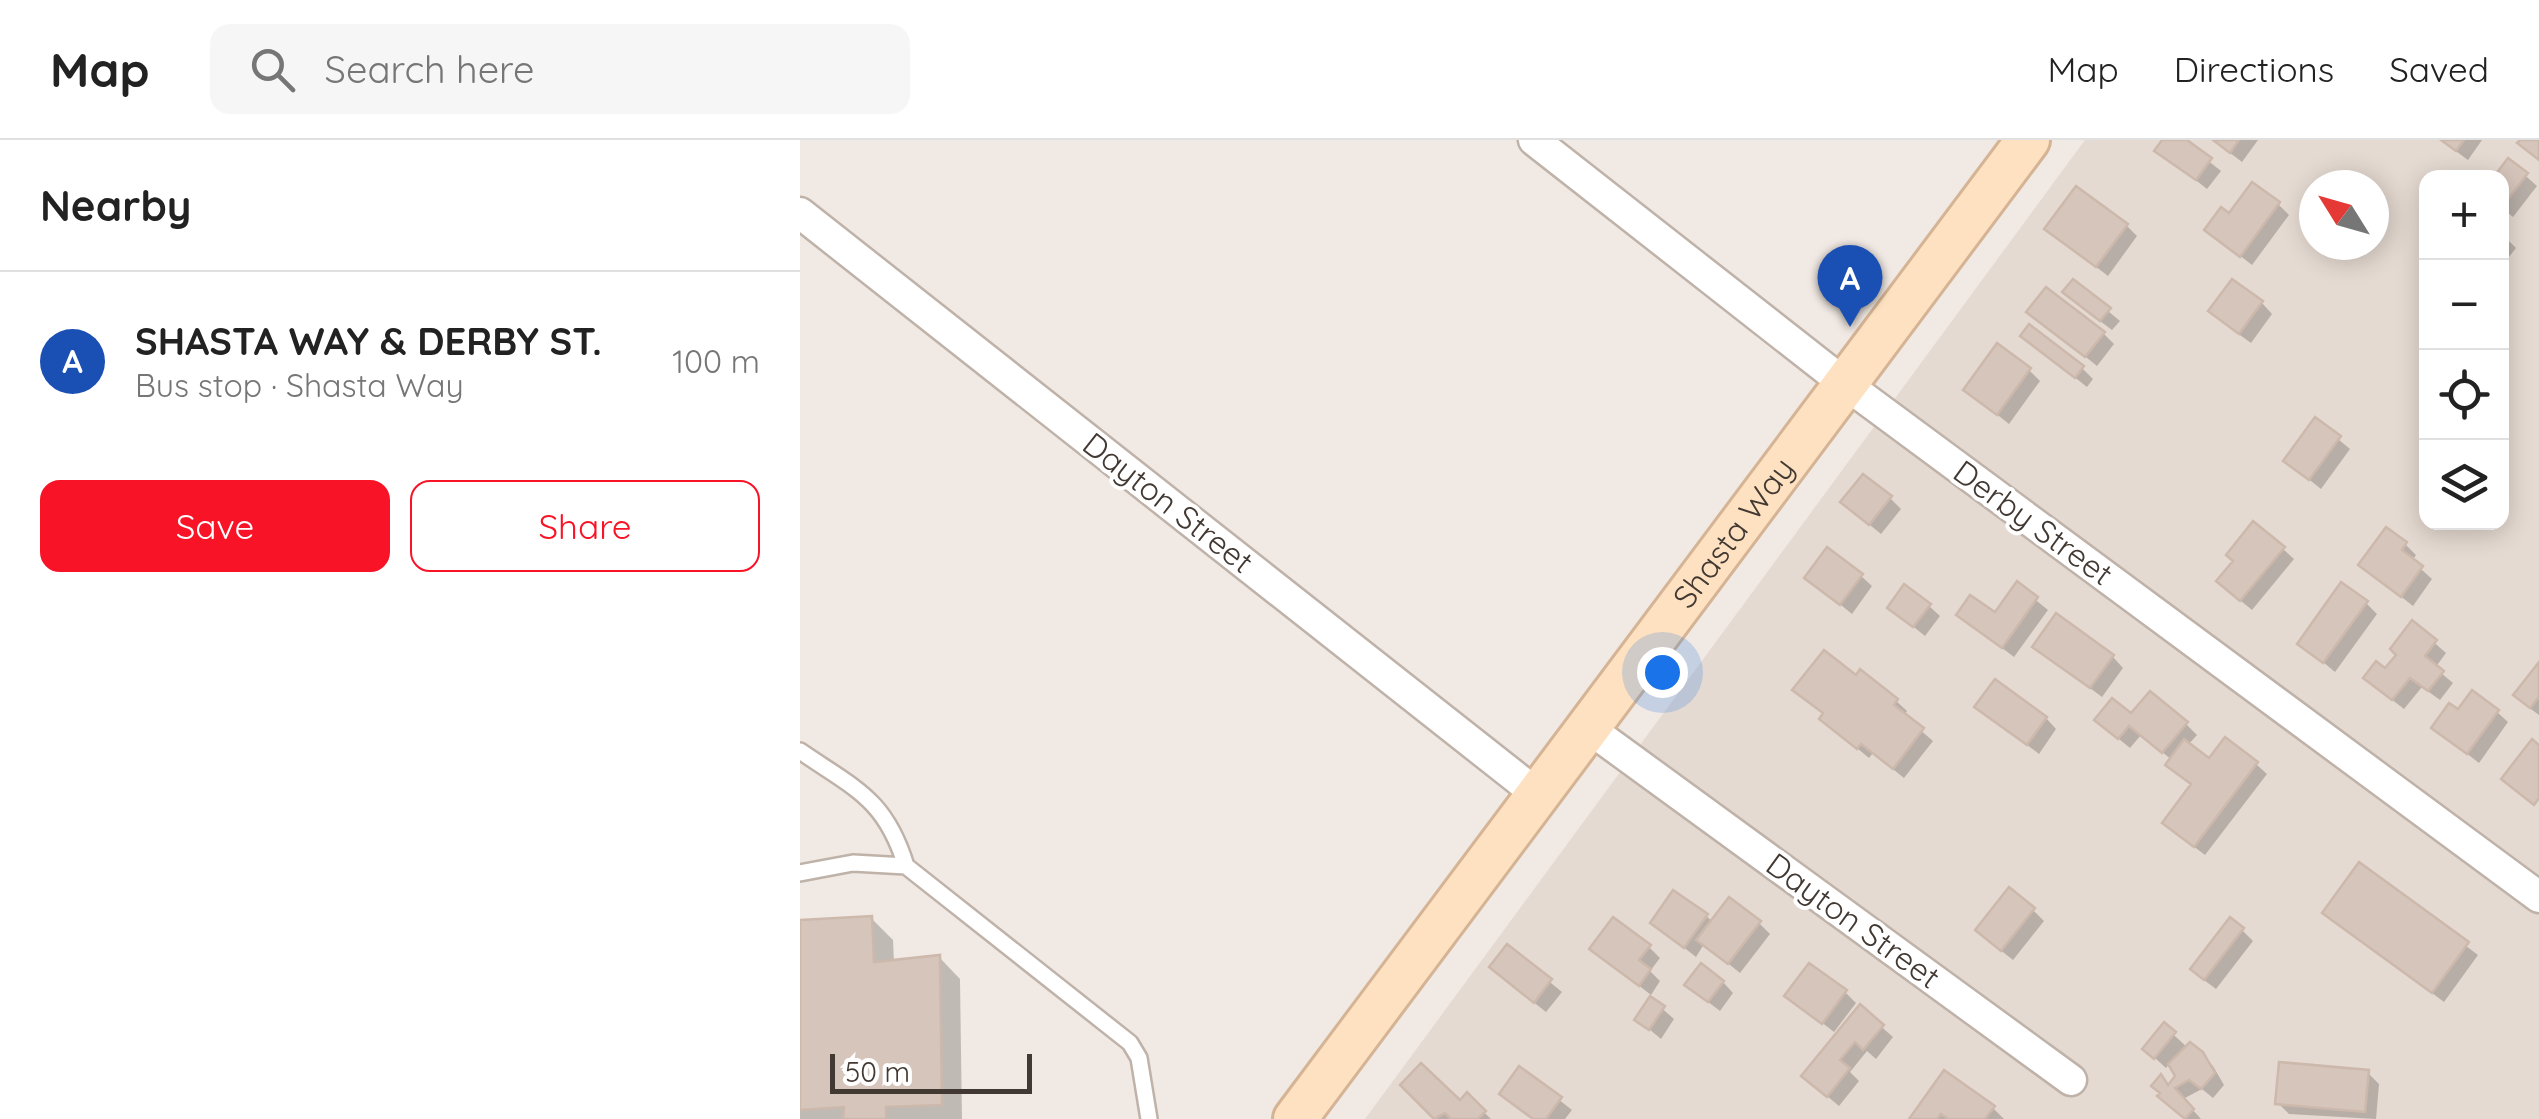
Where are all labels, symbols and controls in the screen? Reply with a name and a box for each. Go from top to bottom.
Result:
search box [210,24,910,114]
text: Map [50,39,150,99]
icon: search [245,42,300,97]
text: Search here [325,45,534,93]
text: Map [2047,47,2119,91]
text: Directions [2174,47,2334,91]
text: Saved [2389,47,2489,91]
north arrow [2299,170,2389,260]
map controls [2419,170,2509,530]
button: + [2419,170,2509,260]
text: Nearby [40,179,191,232]
pin: A [1818,244,1882,327]
button: − [2419,260,2509,350]
text: SHASTA WAY & DERBY ST. [135,317,602,365]
text: A [62,341,83,381]
text: 100 m [672,341,760,381]
button: locate [2419,350,2509,440]
text: Bus stop · Shasta Way [135,365,464,405]
street label: Dayton Street [1075,423,1262,581]
button: layers [2419,440,2509,530]
street label: Shasta Way [1664,449,1802,616]
street label: Derby Street [1946,451,2121,593]
button: Save [40,480,390,572]
button: Share [410,480,760,572]
your location [1637,647,1688,698]
street label: Dayton Street [1759,844,1948,997]
scale bar [830,1049,1032,1094]
text: 50 m [845,1054,910,1089]

